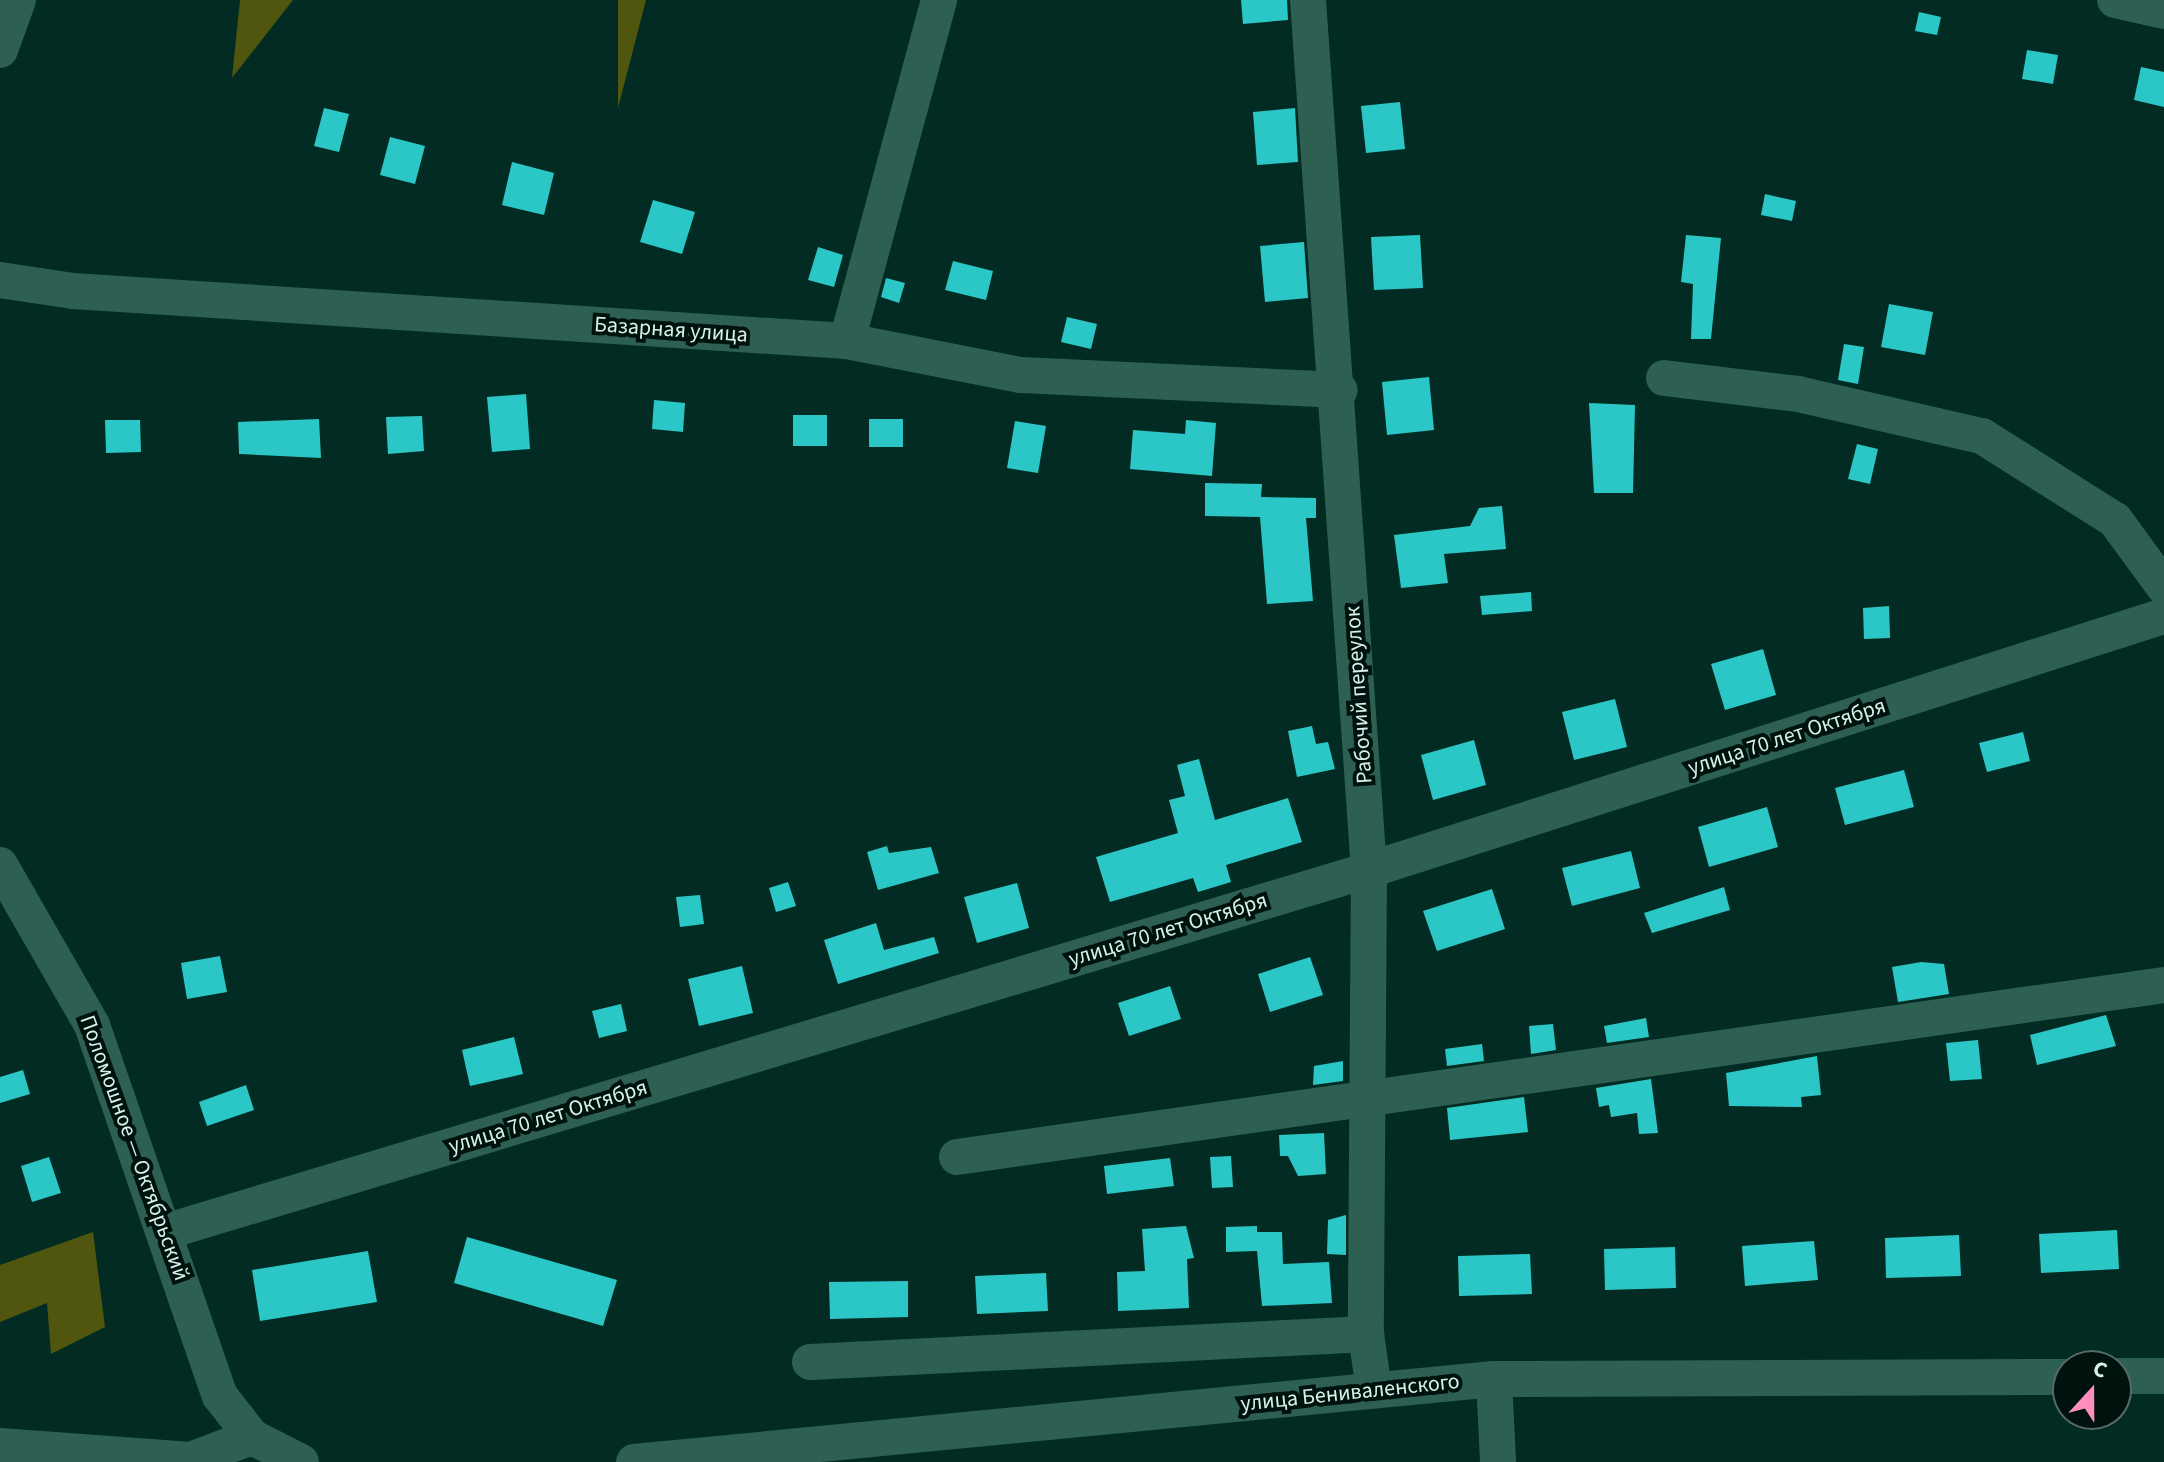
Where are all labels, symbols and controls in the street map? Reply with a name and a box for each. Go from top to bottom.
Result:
street label: Базарная улица [593,311,749,349]
street label: Рабочий переулок [1340,605,1378,785]
street label: улица 70 лет Октября [1685,693,1889,781]
street label: улица 70 лет Октября [1065,887,1271,973]
street label: Поломошное — Октябрьский [74,1012,194,1284]
street label: улица 70 лет Октября [445,1074,651,1160]
north arrow [2052,1350,2132,1430]
text: С [2088,1352,2112,1387]
street label: улица Бениваленского [1239,1368,1461,1418]

